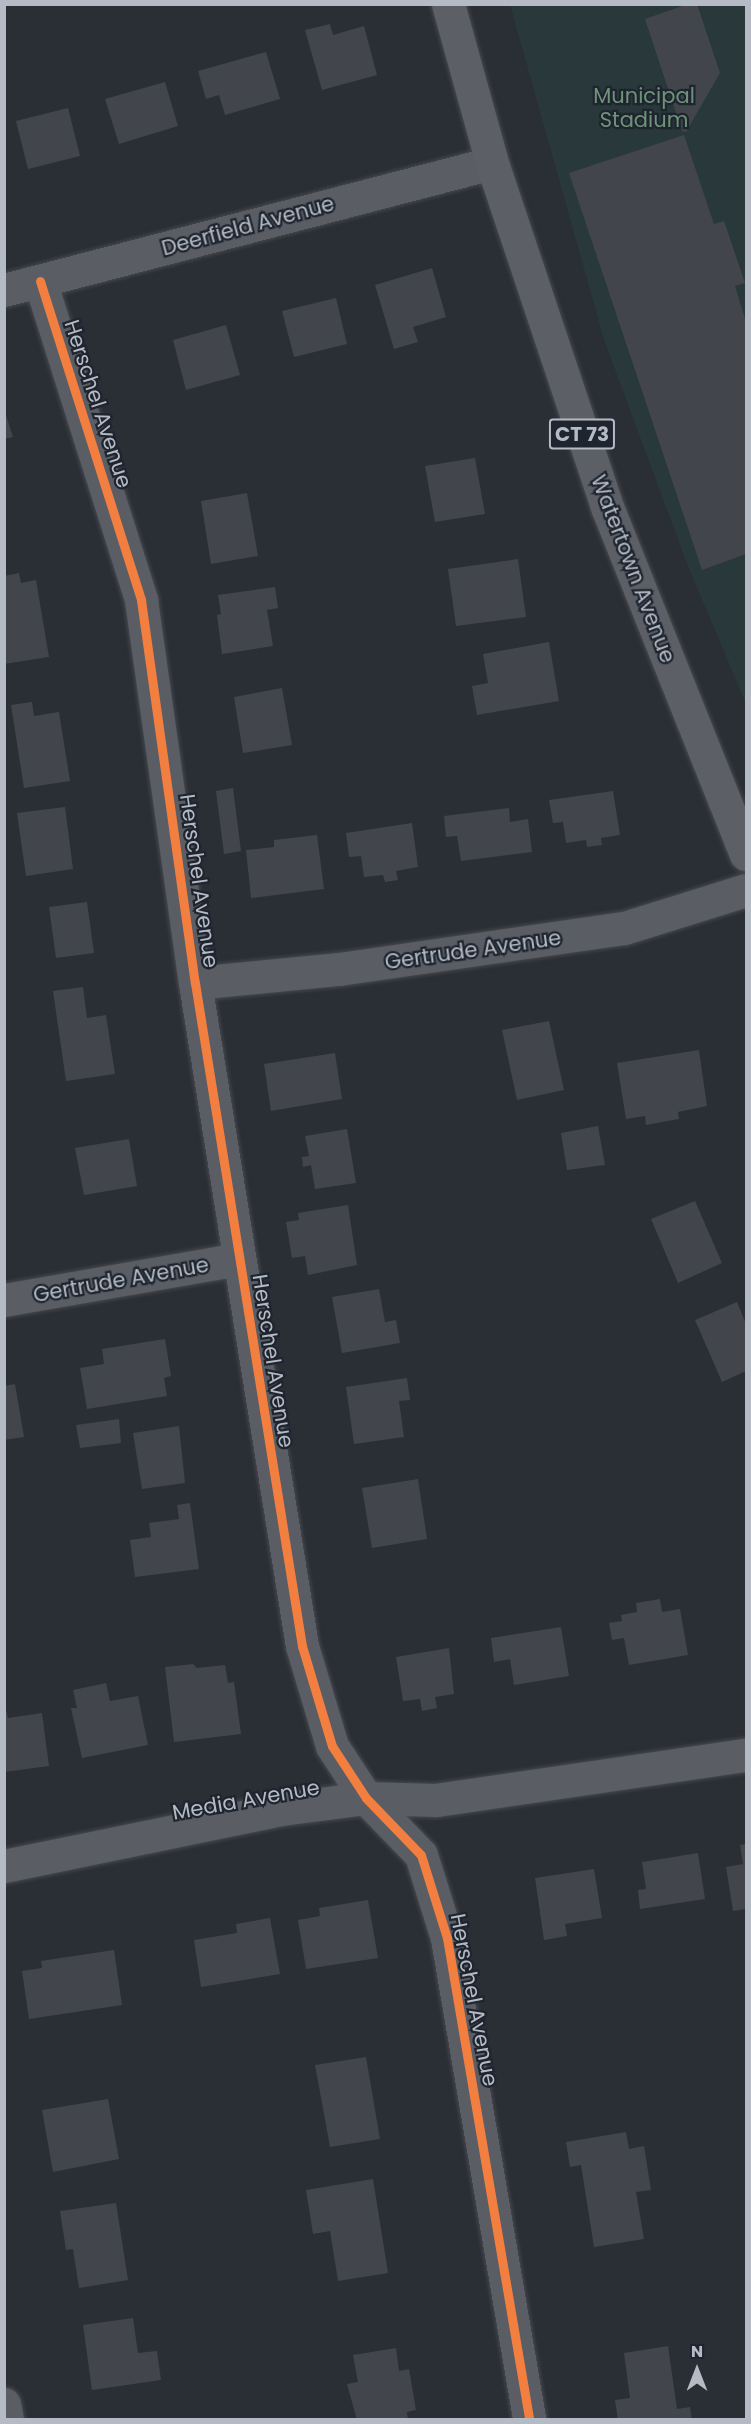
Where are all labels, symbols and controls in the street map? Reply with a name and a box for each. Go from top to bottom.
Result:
park label: Municipal Stadium [593,83,695,133]
street label: Deerfield Avenue [159,191,337,261]
street label: Herschel Avenue [59,317,137,491]
road number: CT 73 [548,417,616,451]
street label: Watertown Avenue [586,471,680,667]
street label: Herschel Avenue [174,793,224,969]
street label: Gertrude Avenue [383,925,563,975]
street label: Gertrude Avenue [31,1252,211,1308]
street label: Herschel Avenue [247,1273,299,1449]
street label: Media Avenue [170,1775,322,1825]
street label: Herschel Avenue [445,1912,503,2088]
north arrow [667,2340,727,2400]
text: N [691,2340,703,2363]

